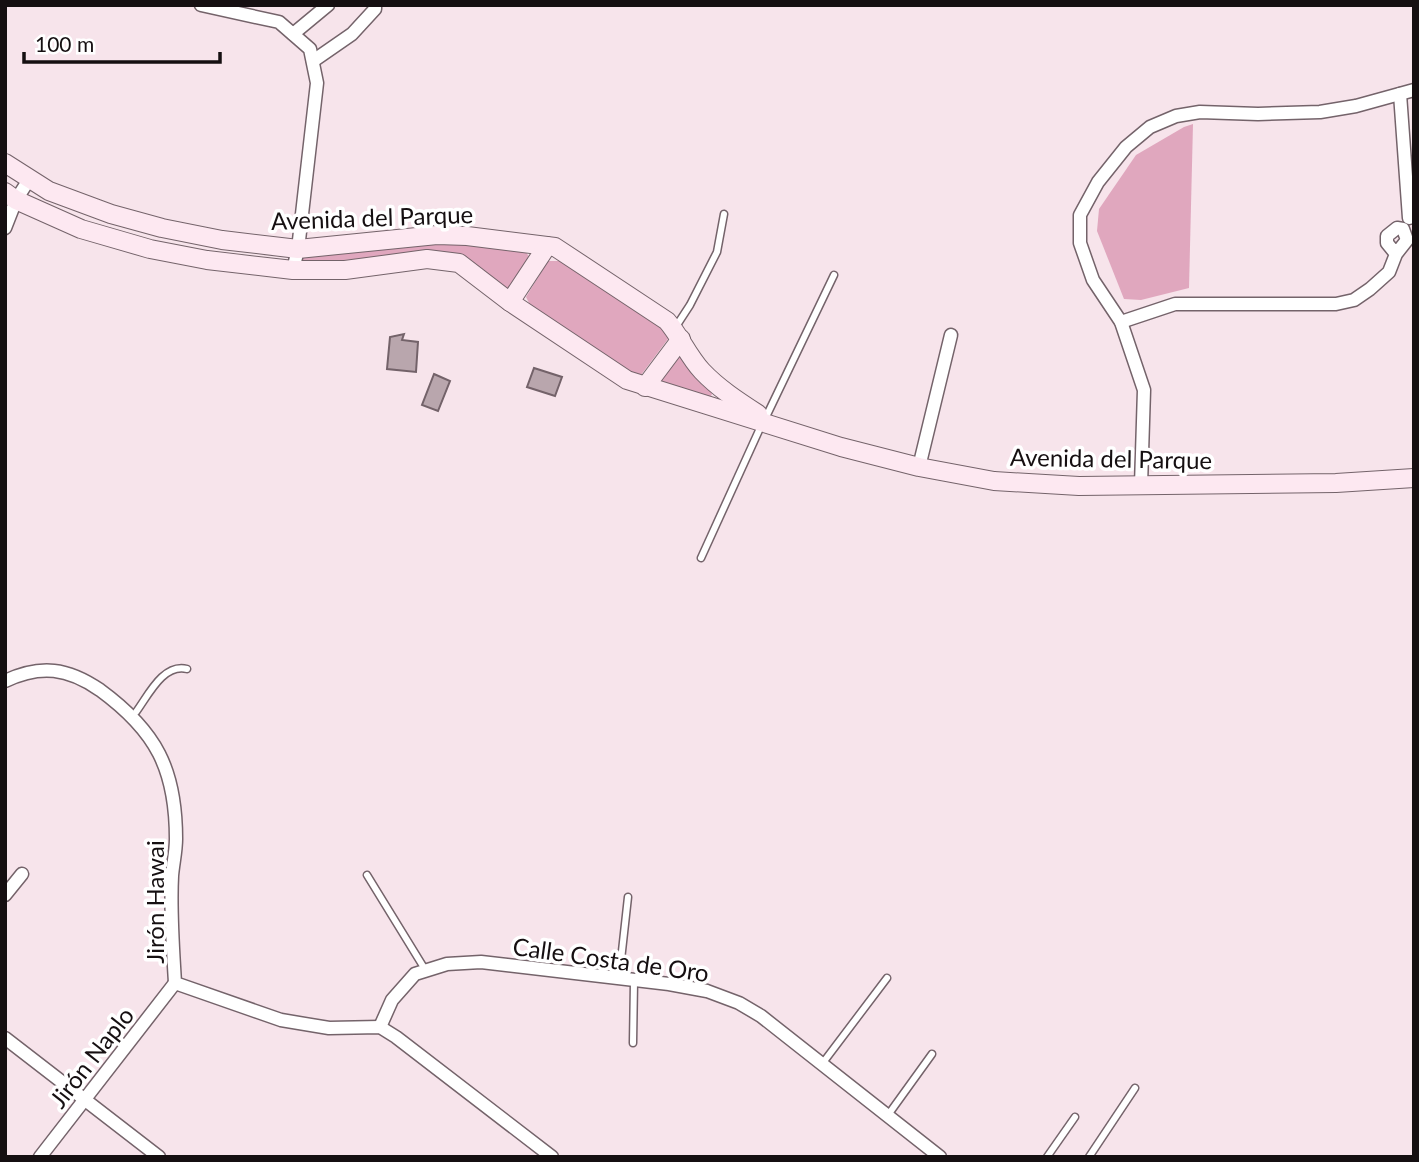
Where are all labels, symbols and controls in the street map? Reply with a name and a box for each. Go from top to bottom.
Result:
scale bar [24,21,220,65]
text: 100 m [35,31,94,56]
street label: Avenida del Parque [270,199,474,235]
street label: Avenida del Parque [1010,442,1212,474]
street label: Jirón Hawai [140,840,169,964]
street label: Calle Costa de Oro [511,931,711,987]
street label: Jirón Naplo [43,1001,139,1113]

